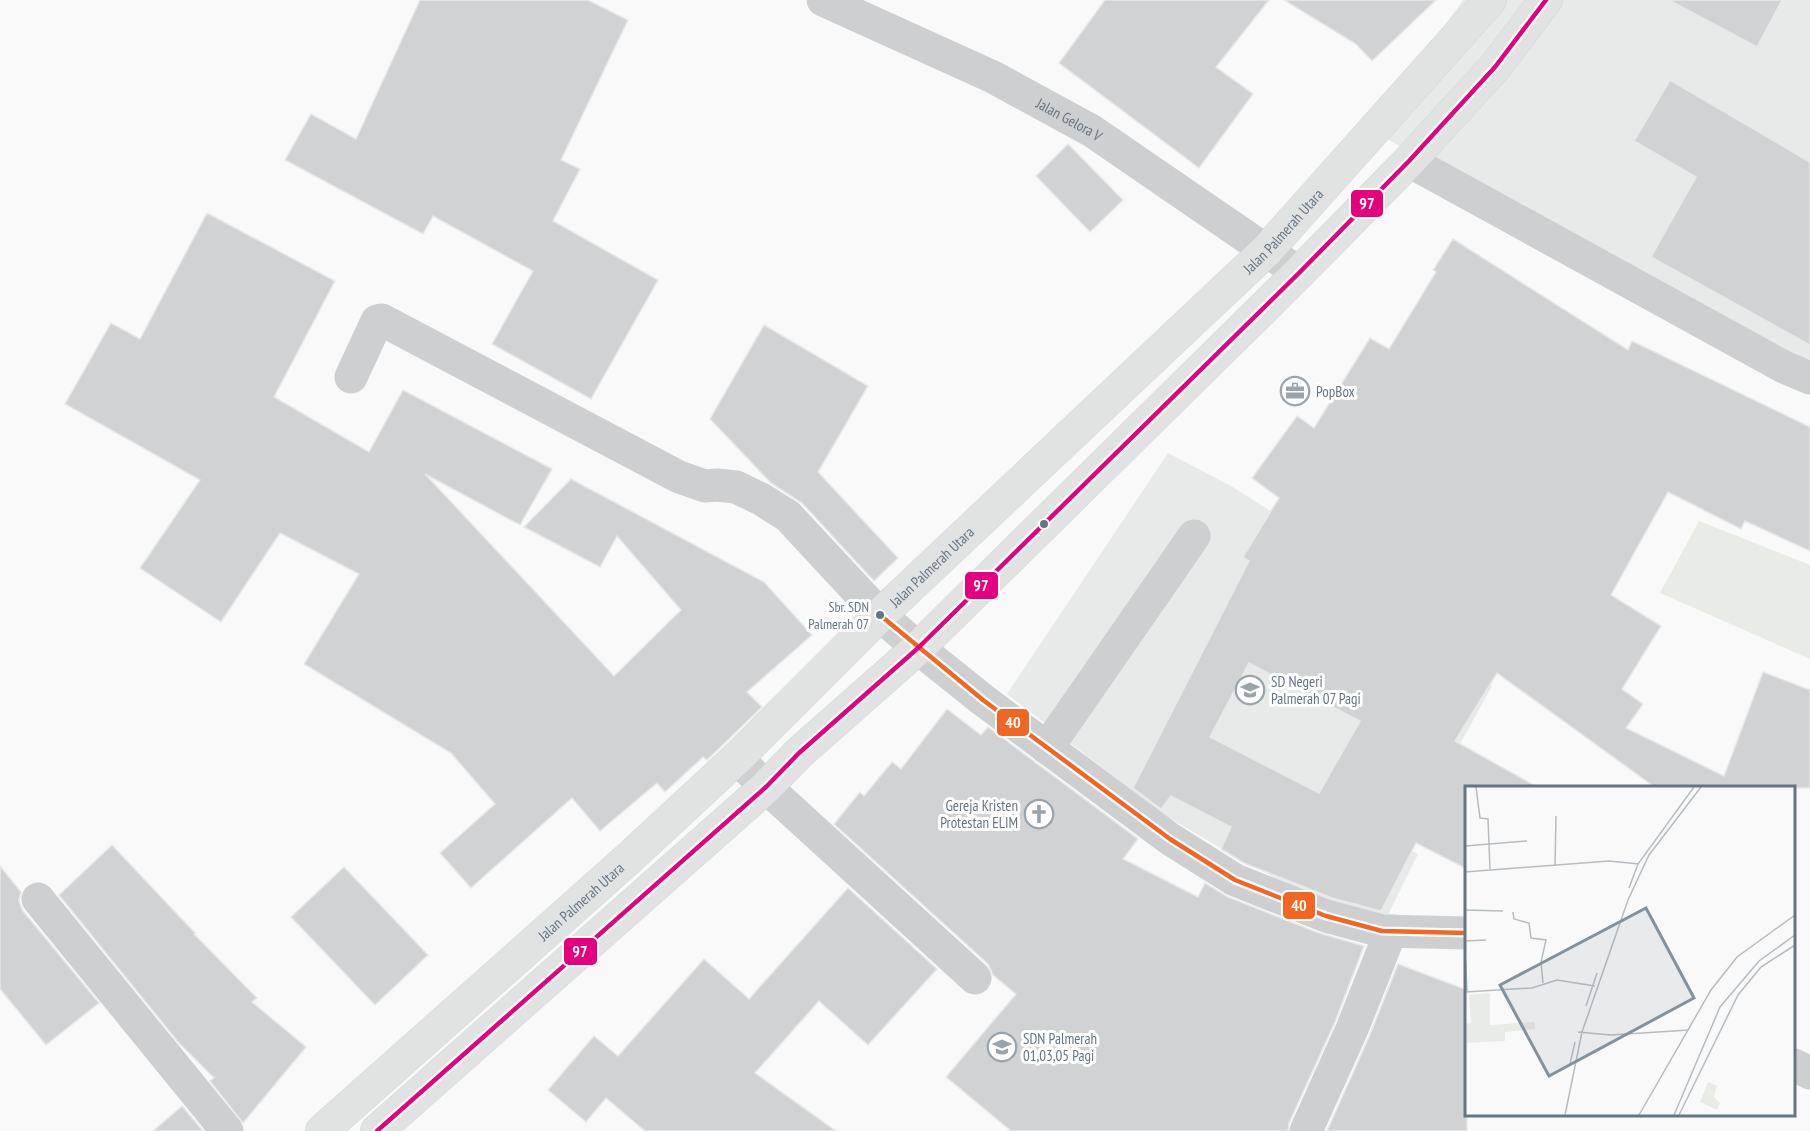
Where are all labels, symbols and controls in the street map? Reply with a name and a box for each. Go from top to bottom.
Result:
street label: Jalan Gelora V [1032,93,1106,145]
street label: Jalan Palmerah Utara [1238,185,1327,278]
line badge: 97 [1350,189,1384,218]
text: 97 [1359,193,1375,213]
office icon: PopBox [1279,375,1311,407]
place label: PopBox [1316,382,1355,401]
unlabelled marker [1038,518,1050,530]
street label: Jalan Palmerah Utara [885,522,978,611]
line badge: 97 [964,571,999,600]
text: 97 [973,575,989,595]
place label: Sbr. SDN Palmerah 07 [808,598,869,633]
marker: Sbr. SDN Palmerah 07 [874,609,886,621]
place label: SD Negeri Palmerah 07 Pagi [1271,672,1361,708]
school or university icon: SD Negeri Palmerah 07 Pagi [1234,674,1266,706]
line badge: 40 [996,708,1030,737]
text: 40 [1005,712,1021,732]
inset map [1465,786,1795,1116]
place label: Gereja Kristen Protestan ELIM [940,796,1018,832]
church icon: Gereja Kristen Protestan ELIM [1023,798,1055,830]
street label: Jalan Palmerah Utara [533,858,628,945]
line badge: 40 [1282,891,1316,920]
text: 40 [1291,895,1307,915]
line badge: 97 [563,937,598,966]
text: 97 [572,941,588,961]
place label: SDN Palmerah 01,03,05 Pagi [1023,1029,1097,1065]
school or university icon: SDN Palmerah 01,03,05 Pagi [986,1031,1018,1063]

